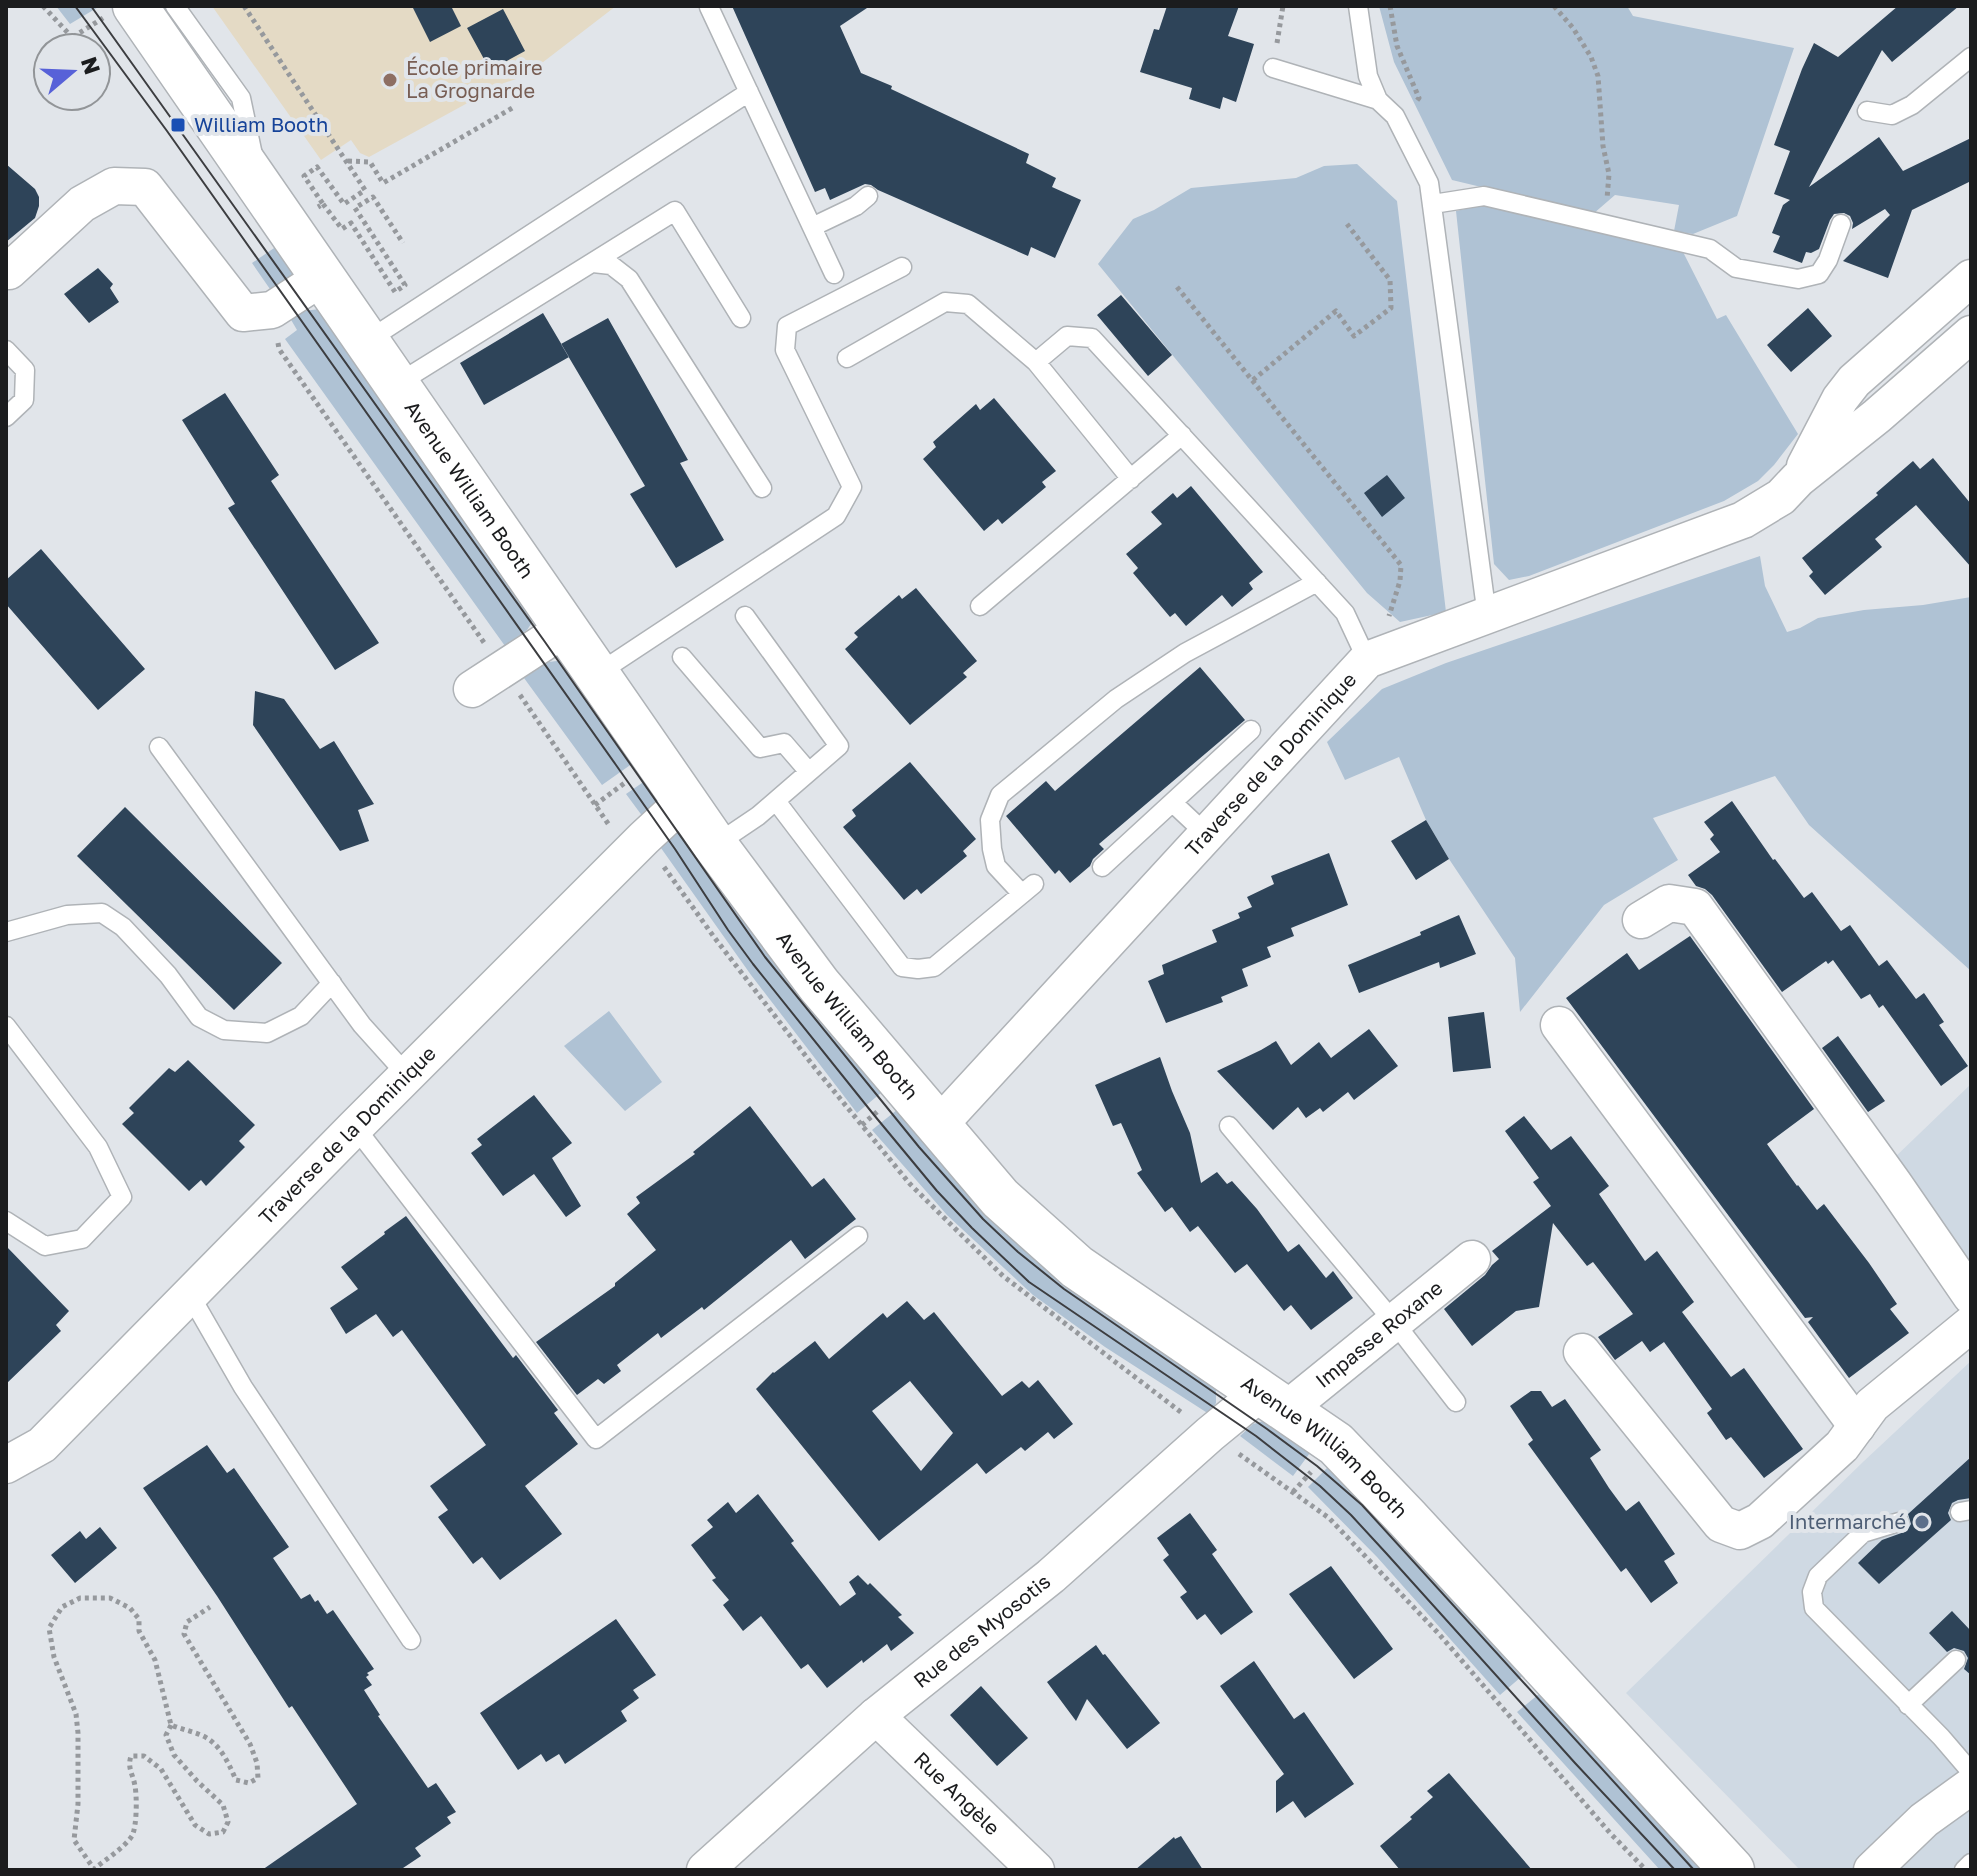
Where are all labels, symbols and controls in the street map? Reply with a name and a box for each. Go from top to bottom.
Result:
north arrow [32,32,112,112]
text: N [76,53,107,78]
place label: École primaire La Grognarde [406,55,543,102]
marker: École primaire La Grognarde [381,71,399,89]
place label: William Booth [194,112,328,136]
marker: William Booth [169,116,187,134]
street label: Avenue William Booth [401,396,540,582]
street label: Traverse de la Dominique [1180,667,1361,861]
street label: Avenue William Booth [772,926,924,1104]
street label: Traverse de la Dominique [253,1041,440,1229]
street label: Impasse Roxane [1310,1275,1447,1392]
street label: Avenue William Booth [1237,1370,1413,1522]
place label: Intermarché [1789,1509,1906,1533]
marker: Intermarché [1913,1513,1931,1531]
street label: Rue des Myosotis [908,1568,1055,1692]
street label: Rue Angèle [910,1746,1005,1840]

